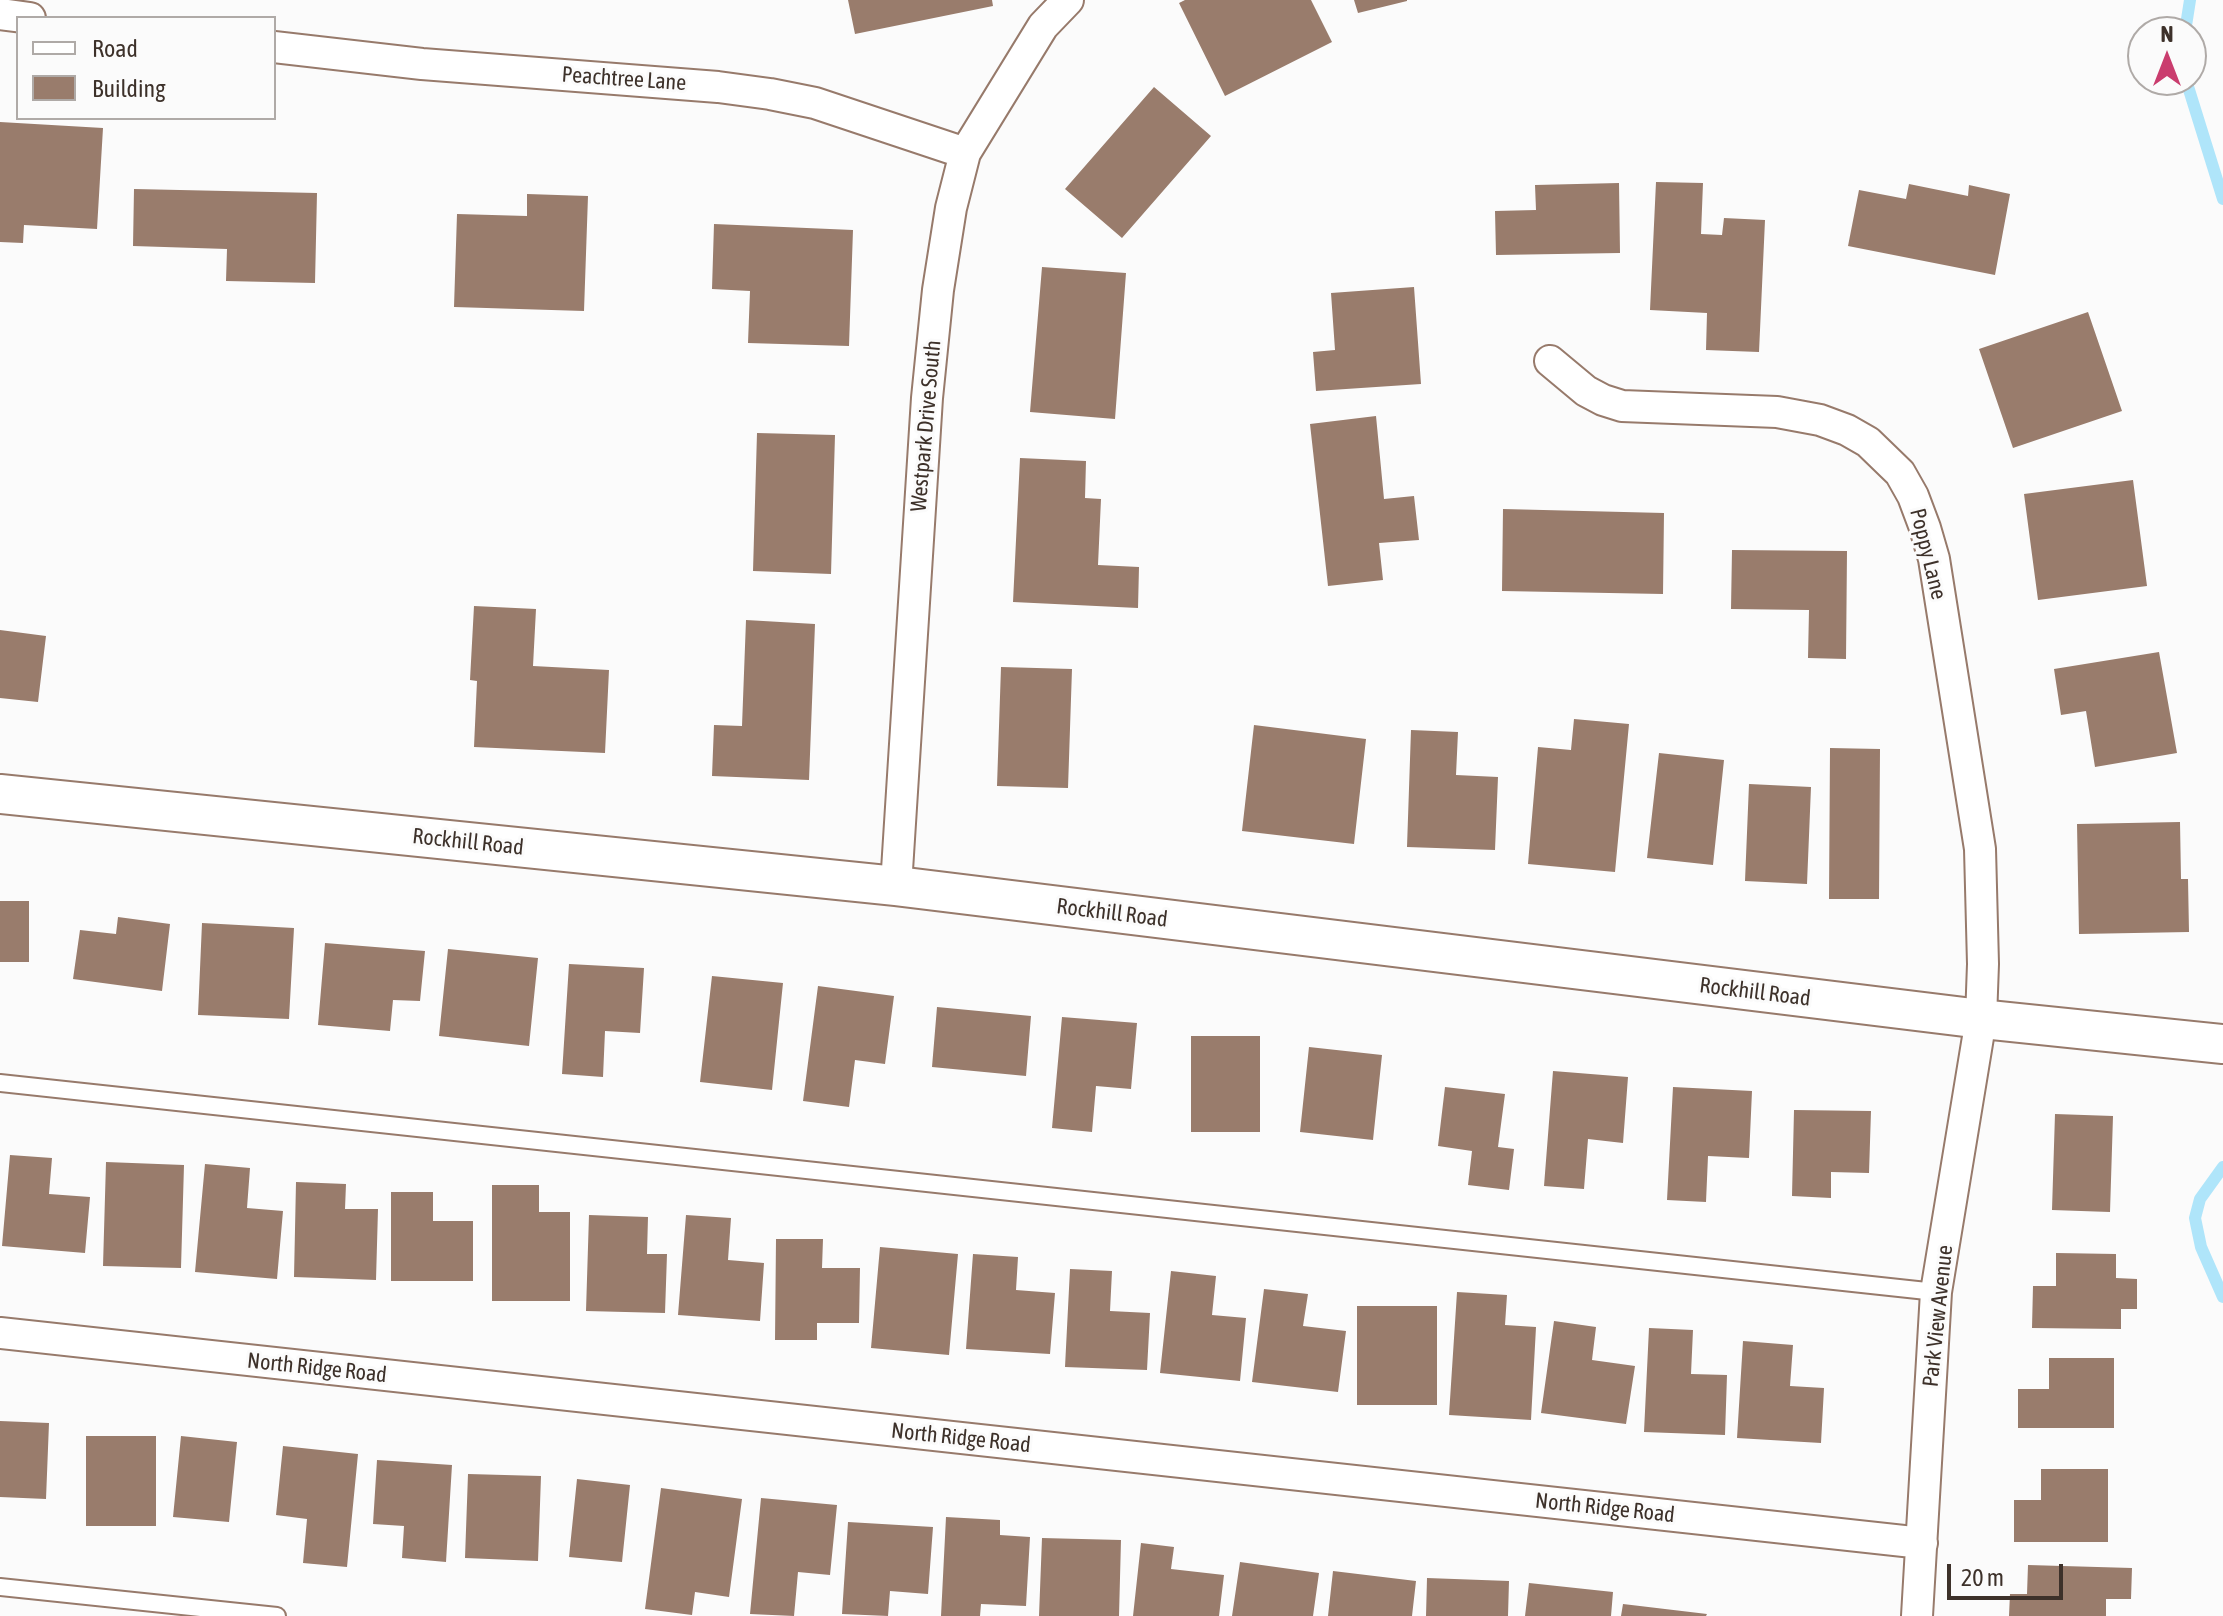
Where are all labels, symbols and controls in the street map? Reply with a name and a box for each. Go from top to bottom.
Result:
legend [16,16,276,120]
north arrow [2127,16,2207,96]
text: N [2161,21,2173,47]
text: Road [92,35,138,62]
street label: Peachtree Lane [561,61,687,97]
text: Building [92,75,165,102]
street label: Westpark Drive South [905,339,947,513]
street label: Poppy Lane [1904,506,1952,602]
street label: Rockhill Road [411,823,525,861]
street label: Rockhill Road [1055,893,1169,933]
street label: Rockhill Road [1698,972,1812,1012]
street label: Park View Avenue [1917,1244,1959,1388]
street label: North Ridge Road [246,1348,388,1388]
street label: North Ridge Road [890,1418,1032,1458]
street label: North Ridge Road [1534,1488,1676,1528]
scale bar [1951,1548,2067,1598]
text: 20 m [1961,1564,2004,1591]

